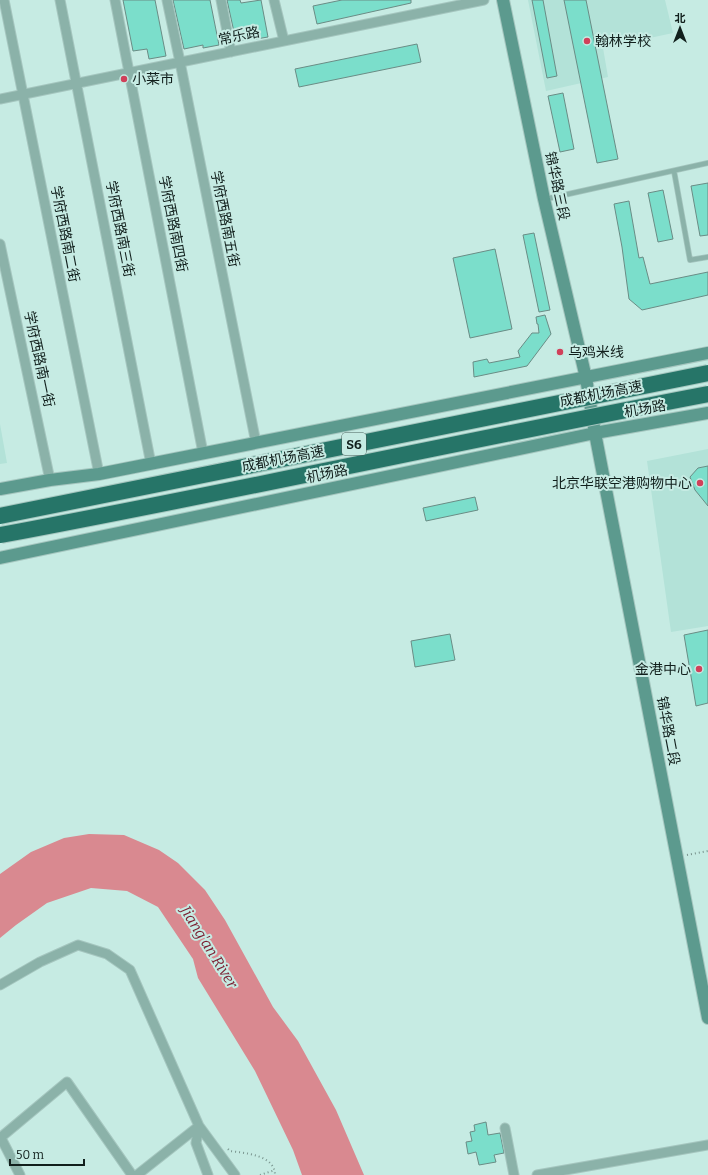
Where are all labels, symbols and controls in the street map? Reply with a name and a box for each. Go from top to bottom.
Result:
north arrow [660,8,700,48]
text: 北 [675,12,686,25]
street label: 常乐路 [217,23,261,49]
place label: 翰林学校 [595,33,651,50]
marker: 翰林学校 [582,36,592,46]
place label: 小菜市 [132,71,174,88]
marker: 小菜市 [119,74,129,84]
street label: 锦华路三段 [541,150,573,222]
street label: 学府西路南五街 [207,169,243,269]
street label: 学府西路南四街 [155,174,191,274]
street label: 学府西路南三街 [102,179,138,279]
street label: 学府西路南二街 [47,184,83,284]
street label: 学府西路南一街 [20,309,58,409]
place label: 乌鸡米线 [568,344,624,361]
marker: 乌鸡米线 [555,347,565,357]
street label: 成都机场高速 [558,378,644,410]
street label: 机场路 [623,397,667,421]
road number: S6 [342,433,366,455]
street label: 成都机场高速 [240,443,326,475]
street label: 机场路 [305,461,349,487]
place label: 北京华联空港购物中心 [552,475,692,492]
marker: 北京华联空港购物中心 [695,478,705,488]
place label: 金港中心 [635,661,691,678]
marker: 金港中心 [694,664,704,674]
street label: 锦华路二段 [653,695,683,767]
water label: Jiang'an River [175,901,242,992]
scale bar [10,1141,84,1167]
text: 50 m [16,1148,45,1162]

